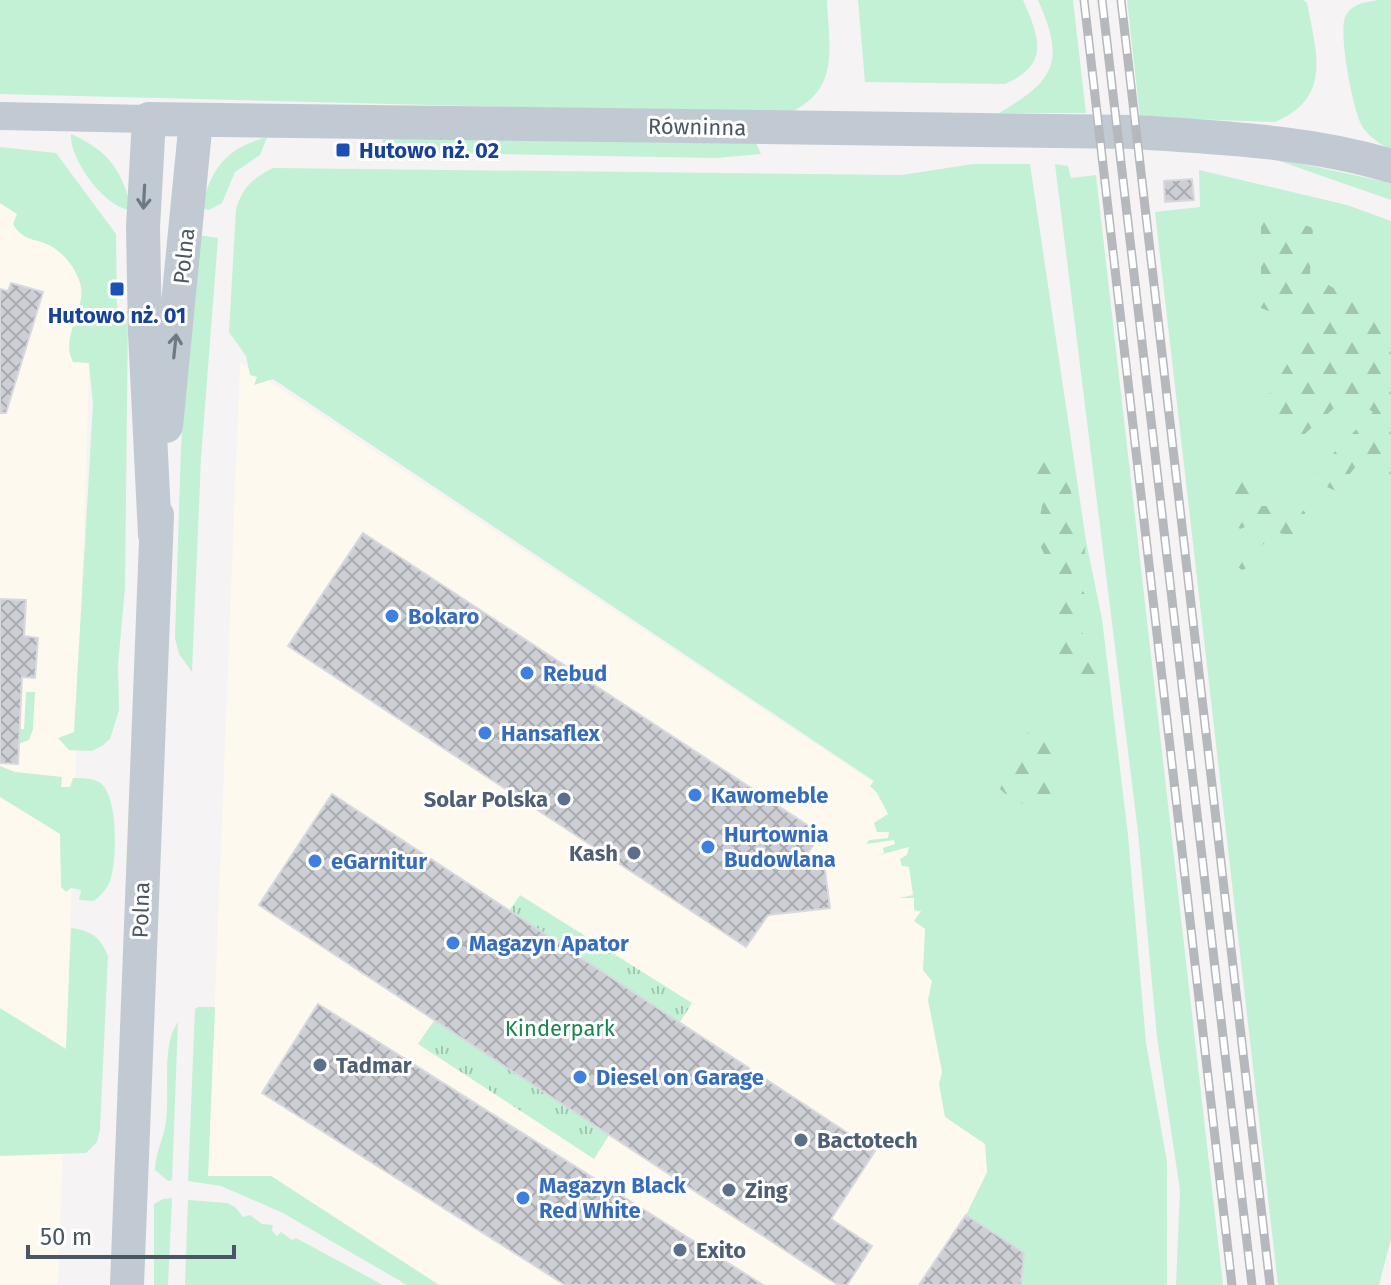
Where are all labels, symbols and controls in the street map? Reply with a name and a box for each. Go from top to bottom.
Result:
street label: Równinna [648,113,746,141]
place label: Hutowo nż. 02 [359,137,499,164]
marker: Hutowo nż. 02 [334,141,352,159]
one-way arrow [137,183,152,210]
street label: Polna [168,227,200,285]
marker: Hutowo nż. 01 [108,280,126,298]
place label: Hutowo nż. 01 [48,302,186,329]
one-way arrow [167,333,182,360]
place label: Bokaro [408,603,479,630]
marker: Bokaro [383,607,401,625]
place label: Rebud [543,660,607,687]
marker: Rebud [518,664,536,682]
place label: Hansaflex [501,720,600,747]
marker: Hansaflex [476,724,494,742]
place label: Kawomeble [711,782,828,809]
place label: Solar Polska [424,786,548,813]
marker: Kawomeble [686,786,704,804]
marker: Solar Polska [555,790,573,808]
place label: Hurtownia Budowlana [724,821,836,873]
marker: Hurtownia Budowlana [699,838,717,856]
place label: Kash [569,840,618,867]
marker: Kash [625,844,643,862]
place label: eGarnitur [331,848,427,875]
marker: eGarnitur [306,852,324,870]
street label: Polna [127,881,155,939]
place label: Magazyn Apator [469,930,629,957]
marker: Magazyn Apator [444,934,462,952]
park label: Kinderpark [505,1015,616,1042]
place label: Tadmar [336,1052,412,1079]
marker: Tadmar [311,1056,329,1074]
place label: Diesel on Garage [596,1064,764,1091]
marker: Diesel on Garage [571,1068,589,1086]
place label: Bactotech [817,1127,918,1154]
marker: Bactotech [792,1131,810,1149]
place label: Magazyn Black Red White [539,1172,687,1224]
place label: Zing [745,1177,789,1204]
marker: Zing [720,1181,738,1199]
marker: Magazyn Black Red White [514,1189,532,1207]
scale bar [28,1209,234,1259]
text: 50 m [40,1223,92,1251]
place label: Exito [696,1237,746,1264]
marker: Exito [671,1241,689,1259]

